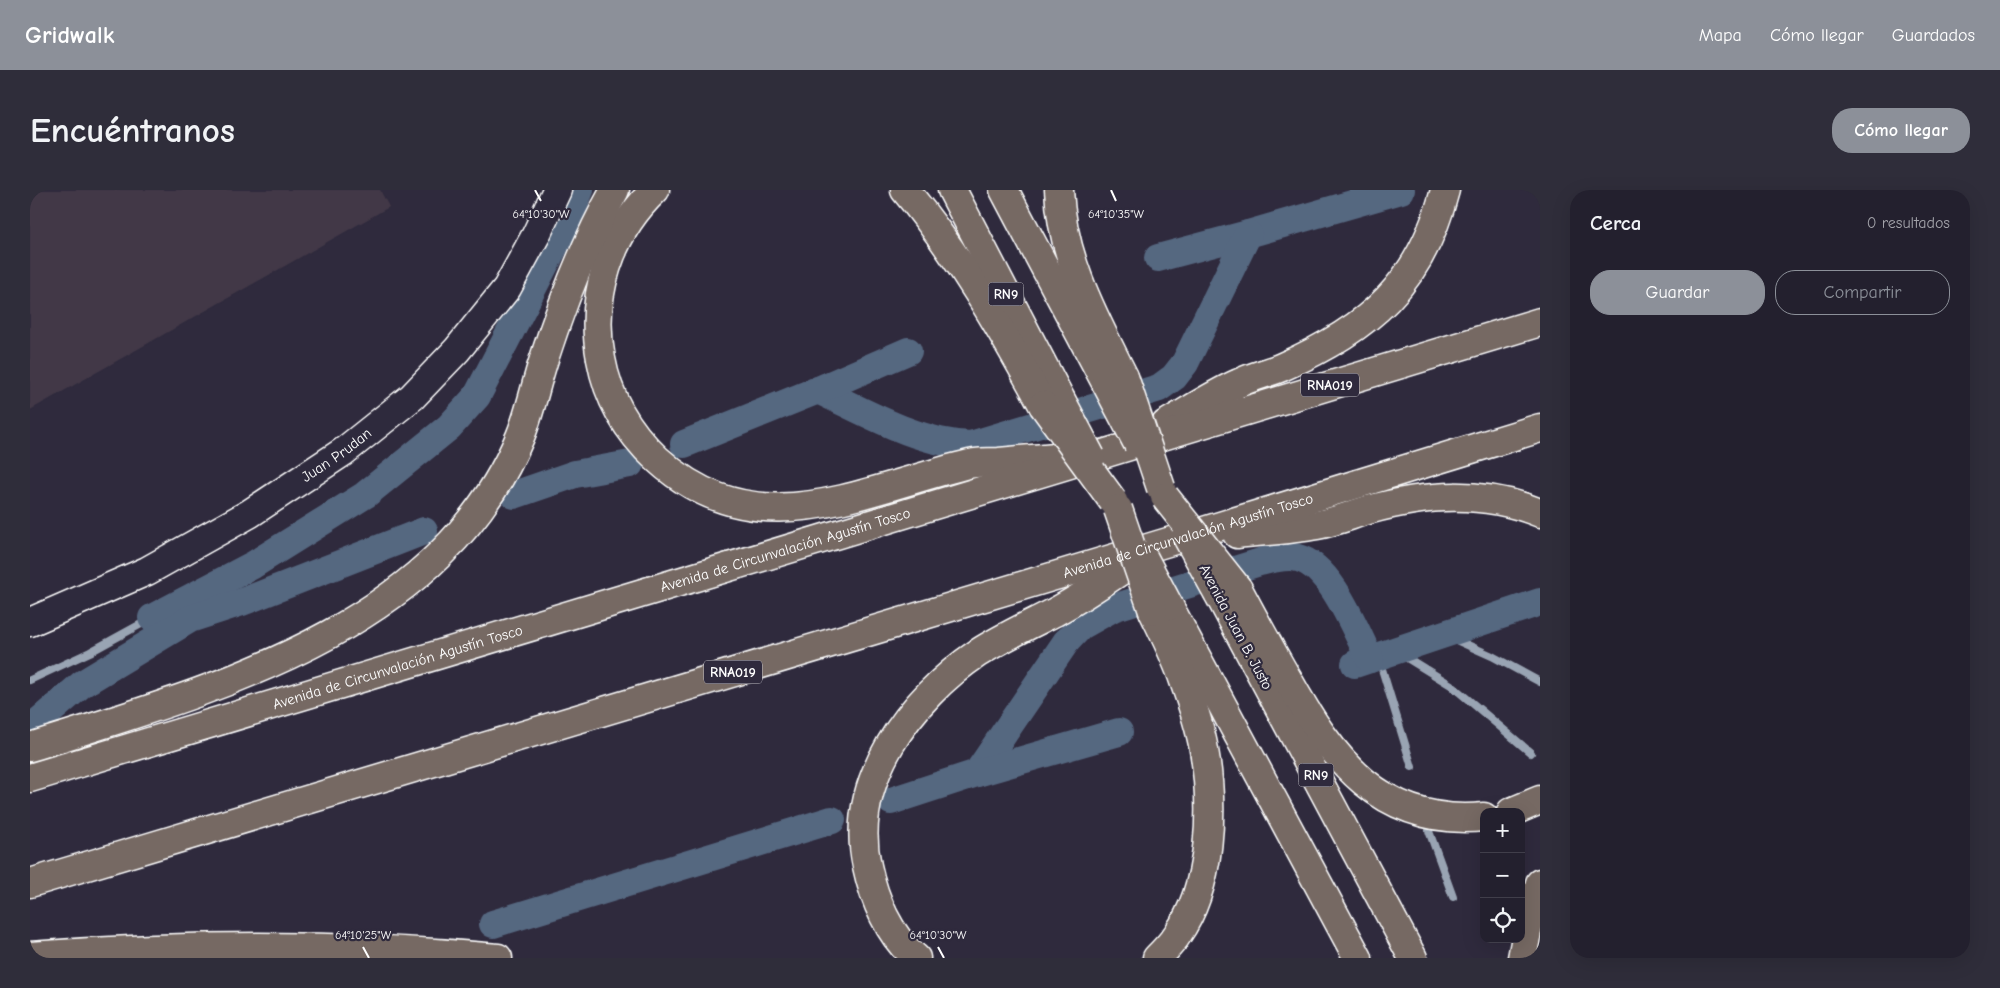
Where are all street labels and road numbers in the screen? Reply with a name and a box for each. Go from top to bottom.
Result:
road number: RN9 [988,282,1024,306]
road number: RNA019 [1301,374,1359,396]
street label: Juan Prudan [298,424,375,486]
street label: Avenida de Circunvalación Agustín Tosco [1061,489,1315,582]
street label: Avenida de Circunvalación Agustín Tosco [658,504,913,596]
street label: Avenida Juan B. Justo [1195,561,1277,693]
street label: Avenida de Circunvalación Agustín Tosco [270,621,525,713]
road number: RNA019 [704,661,762,684]
road number: RN9 [1298,764,1334,786]

